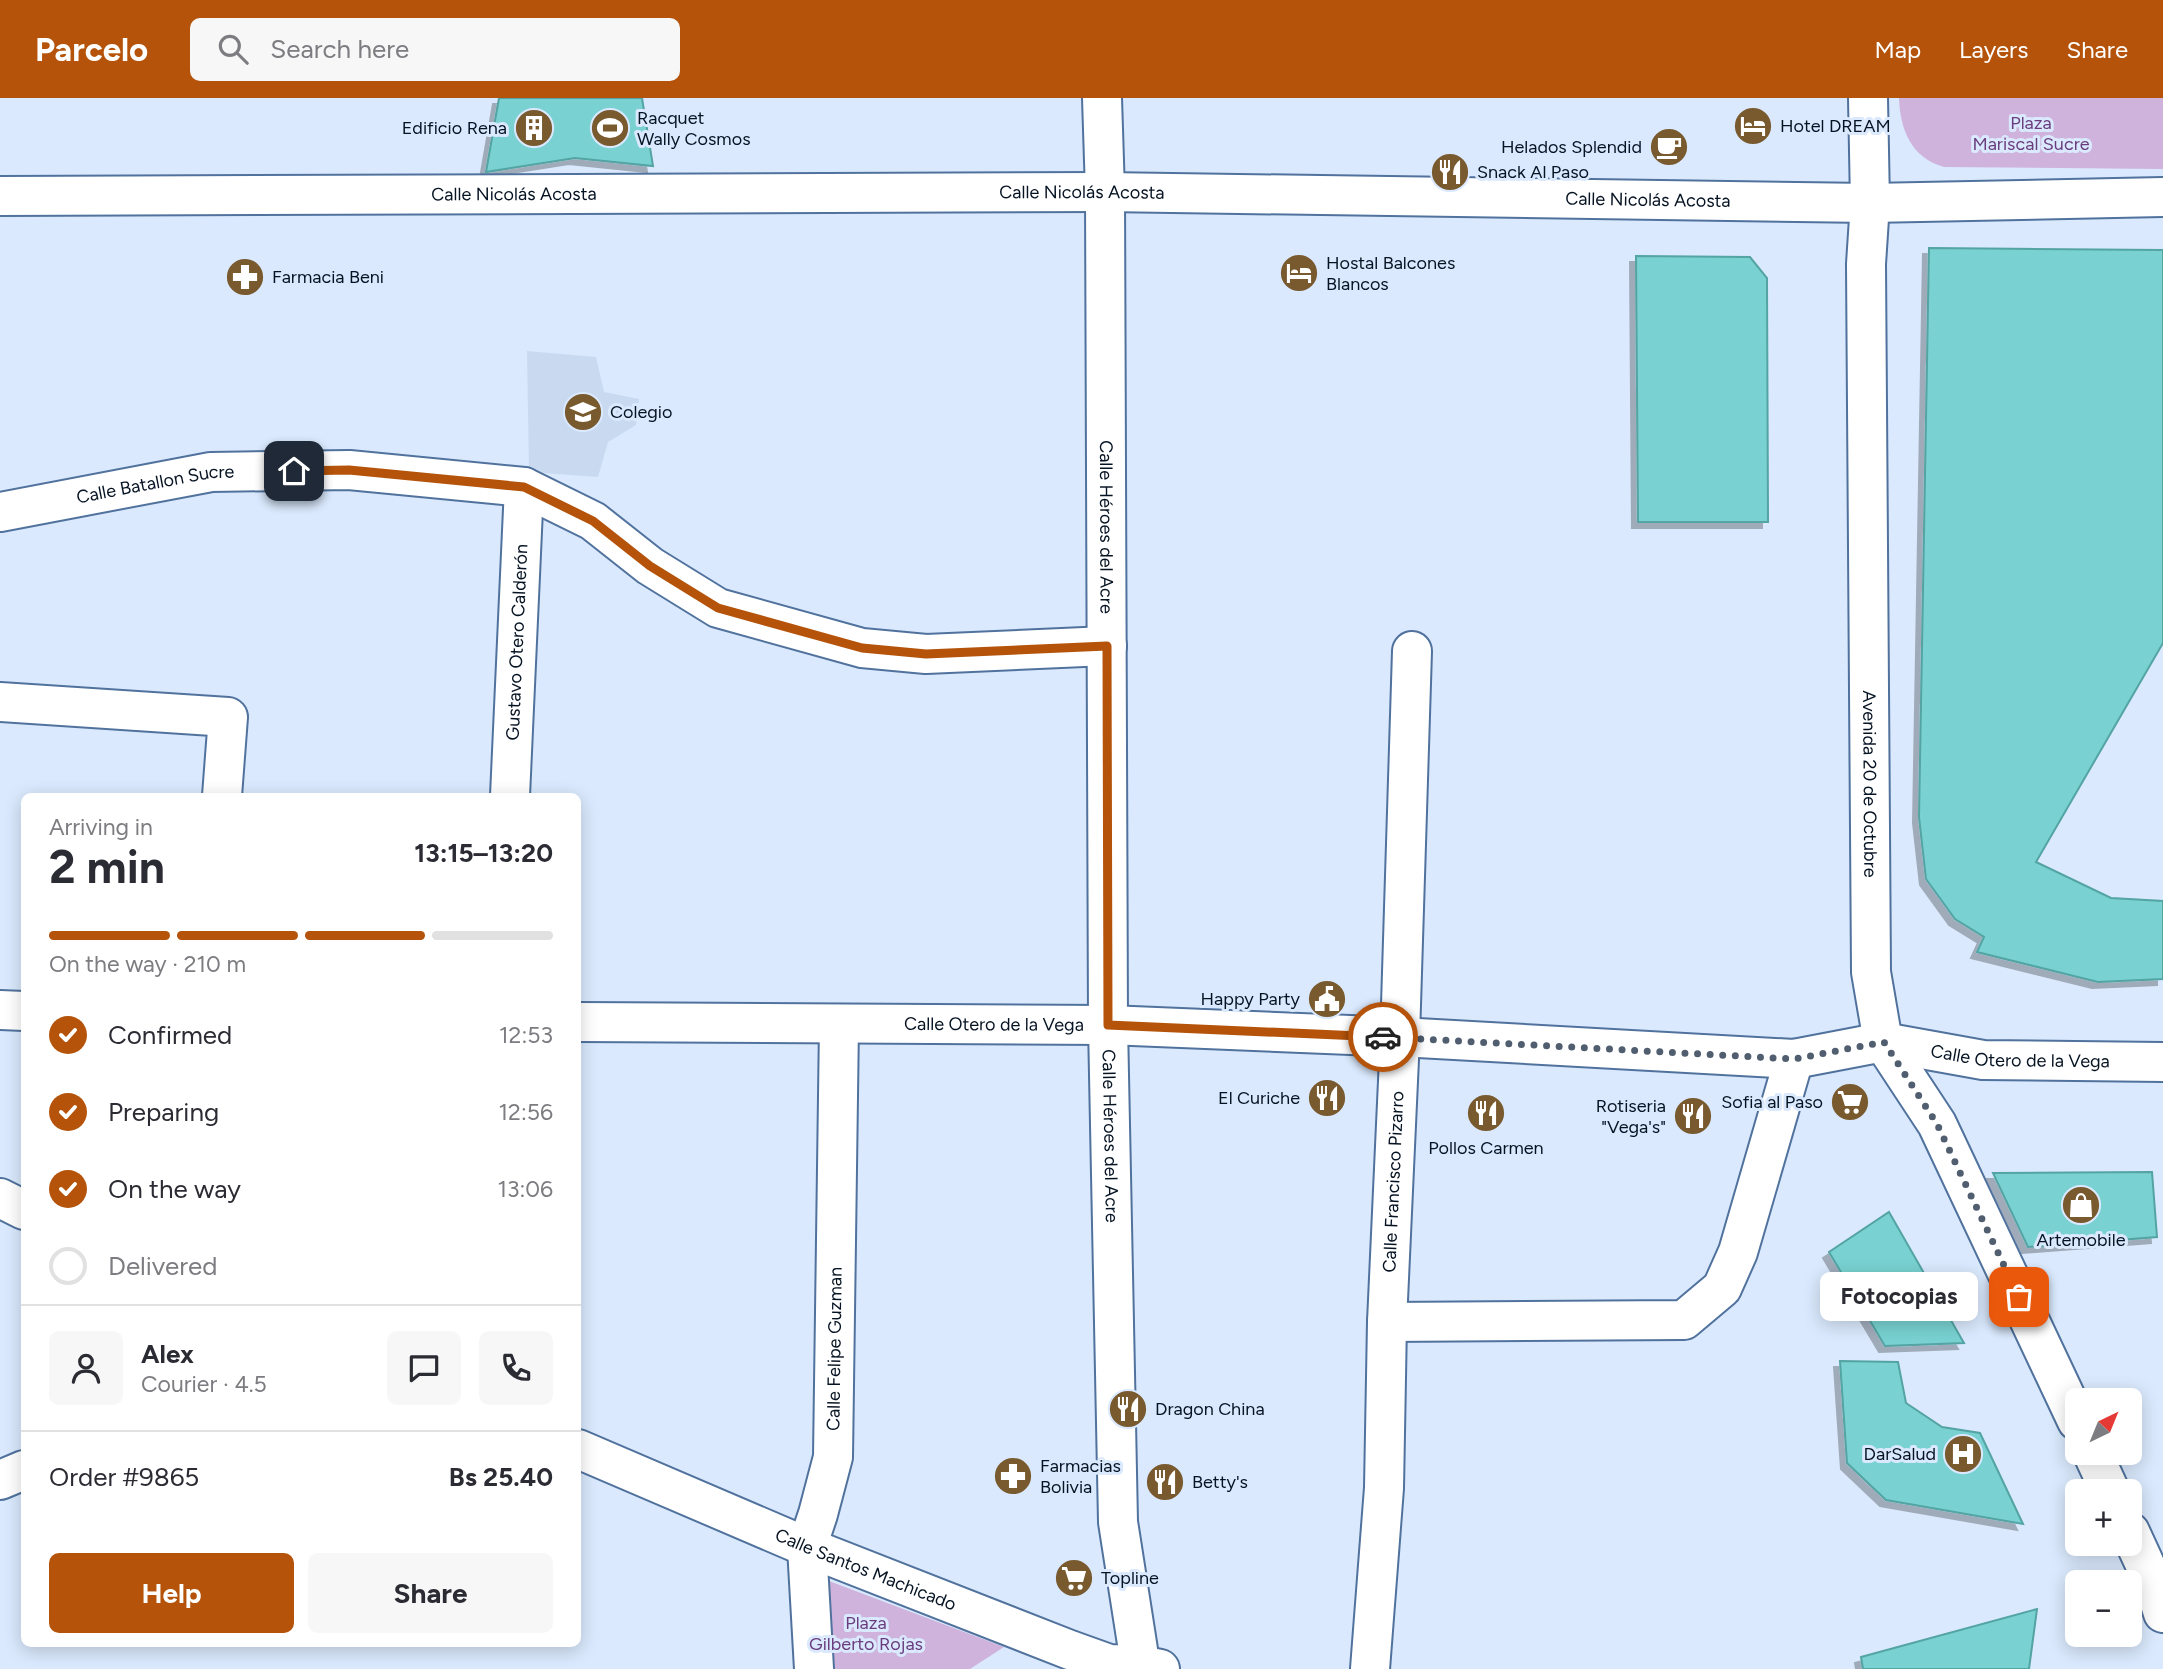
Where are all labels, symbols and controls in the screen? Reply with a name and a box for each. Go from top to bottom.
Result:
search box [190,18,680,81]
text: Parcelo [35,30,148,69]
icon: search [214,30,252,68]
text: Search here [270,33,409,65]
text: Map [1874,35,1921,64]
text: Layers [1959,35,2028,64]
text: Share [2066,35,2128,64]
hotel icon: Hotel DREAM [1732,105,1774,147]
building icon: Edificio Rena [513,107,555,149]
sports icon: Racquet Wally Cosmos [589,107,631,149]
place label: Racquet Wally Cosmos [637,107,751,150]
park label: Plaza Mariscal Sucre [1972,112,2090,155]
place label: Hotel DREAM [1780,115,1891,137]
place label: Edificio Rena [402,117,507,139]
cafe icon: Helados Splendid [1648,126,1690,168]
place label: Helados Splendid [1501,136,1642,158]
restaurant icon: Snack Al Paso [1429,151,1471,193]
place label: Snack Al Paso [1477,161,1589,183]
street label: Calle Nicolás Acosta [999,181,1165,204]
street label: Calle Nicolás Acosta [431,183,597,205]
street label: Calle Nicolás Acosta [1565,188,1731,212]
hotel icon: Hostal Balcones Blancos [1278,252,1320,294]
place label: Hostal Balcones Blancos [1326,252,1455,295]
pharmacy icon: Farmacia Beni [224,256,266,298]
place label: Farmacia Beni [272,266,384,288]
school or university icon: Colegio [562,391,604,433]
place label: Colegio [610,401,672,423]
street label: Calle Héroes del Acre [1095,440,1118,614]
pin [264,441,324,501]
icon: home [275,452,313,490]
street label: Calle Batallon Sucre [74,461,235,508]
street label: Gustavo Otero Calderón [502,543,532,741]
street label: Avenida 20 de Octubre [1858,690,1881,878]
text: Arriving in [49,813,153,841]
text: 13:15–13:20 [414,837,553,869]
text: 2 min [49,839,165,895]
text: On the way · 210 m [49,950,246,978]
public building icon: Happy Party [1306,978,1348,1020]
place label: Happy Party [1201,988,1301,1010]
courier [1348,1002,1418,1072]
street label: Calle Otero de la Vega [904,1013,1084,1036]
icon: check [49,1016,87,1054]
icon: car [1364,1018,1402,1056]
text: Confirmed [108,1019,232,1051]
text: 12:53 [499,1021,553,1049]
street label: Calle Otero de la Vega [1929,1040,2110,1072]
street label: Calle Héroes del Acre [1097,1049,1123,1223]
restaurant icon: El Curiche [1306,1077,1348,1119]
supermarket icon: Sofia al Paso [1829,1081,1871,1123]
place label: El Curiche [1218,1087,1300,1109]
street label: Calle Francisco Pizarro [1378,1091,1409,1273]
place label: Sofia al Paso [1721,1091,1823,1113]
restaurant icon: Pollos Carmen [1465,1092,1507,1134]
icon: check [49,1093,87,1131]
place label: Rotiseria "Vega's" [1596,1095,1666,1138]
restaurant icon: Rotiseria "Vega's" [1672,1095,1714,1137]
text: Preparing [108,1096,219,1128]
text: 12:56 [499,1098,553,1126]
place label: Pollos Carmen [1428,1137,1544,1159]
icon: check [49,1170,87,1208]
text: On the way [108,1173,241,1205]
text: 13:06 [497,1175,553,1203]
shop icon: Artemobile [2060,1184,2102,1226]
place label: Artemobile [2036,1229,2126,1251]
text: Delivered [108,1250,217,1282]
street label: Calle Felipe Guzman [822,1267,847,1431]
pin [1989,1267,2049,1327]
callout: Fotocopias [1820,1272,1977,1322]
icon: bag [2000,1278,2038,1316]
text: Fotocopias [1840,1282,1958,1310]
button: person [49,1331,123,1405]
button: chat [387,1331,461,1405]
button: phone [479,1331,553,1405]
text: Alex [141,1338,194,1370]
text: Courier · 4.5 [141,1370,267,1398]
restaurant icon: Dragon China [1107,1388,1149,1430]
north arrow [2065,1388,2142,1465]
map controls [2065,1388,2142,1647]
place label: Dragon China [1155,1398,1265,1420]
hospital icon: DarSalud [1942,1433,1984,1475]
place label: DarSalud [1864,1443,1936,1465]
pharmacy icon: Farmacias Bolivia [992,1455,1034,1497]
place label: Farmacias Bolivia [1040,1455,1121,1498]
text: Order #9865 [49,1461,199,1493]
text: Bs 25.40 [449,1461,553,1493]
restaurant icon: Betty's [1144,1461,1186,1503]
place label: Betty's [1192,1471,1248,1493]
button: + [2065,1479,2142,1556]
street label: Calle Santos Machicado [772,1524,959,1615]
button: Help [49,1553,294,1633]
button: Share [308,1553,553,1633]
supermarket icon: Topline [1053,1557,1095,1599]
place label: Topline [1101,1567,1159,1589]
button: − [2065,1570,2142,1647]
park label: Plaza Gilberto Rojas [809,1612,923,1655]

